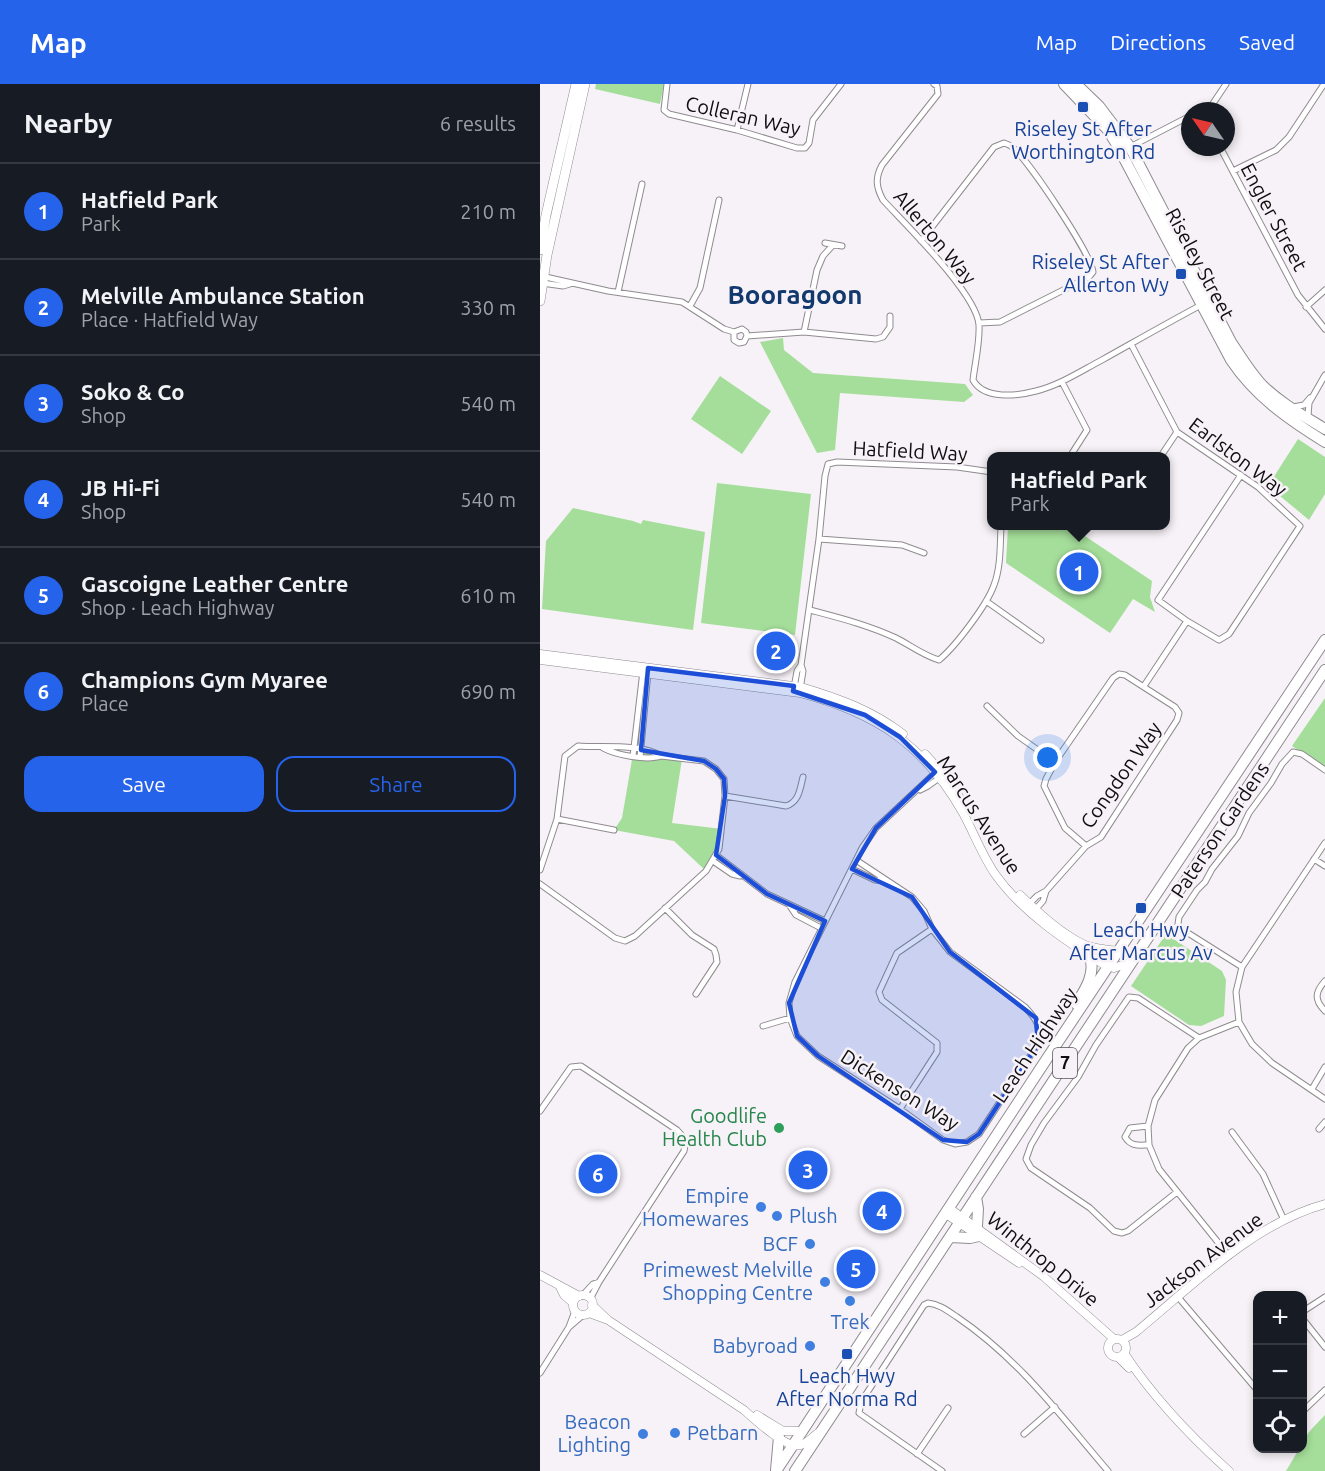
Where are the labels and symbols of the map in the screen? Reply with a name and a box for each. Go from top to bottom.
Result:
street label: Colleran Way [683,91,803,140]
marker: Riseley St After Worthington Rd [1076,100,1090,114]
north arrow [1181,102,1235,156]
place label: Riseley St After Worthington Rd [1011,117,1155,163]
street label: Engler Street [1236,159,1312,275]
street label: Allerton Way [889,185,982,289]
street label: Riseley Street [1161,204,1240,324]
place label: Riseley St After Allerton Wy [1031,250,1169,296]
marker: Riseley St After Allerton Wy [1174,267,1188,281]
district label: Booragoon [728,280,862,309]
street label: Earlston Way [1185,412,1292,501]
street label: Hatfield Way [852,436,968,465]
pin: 1 [1060,550,1098,594]
pin: 2 [756,628,796,674]
street label: Congdon Way [1076,717,1166,832]
your location [1033,743,1062,772]
street label: Marcus Avenue [933,751,1026,878]
street label: Paterson Gardens [1166,757,1274,902]
marker: Leach Hwy After Marcus Av [1134,901,1148,915]
place label: Leach Hwy After Marcus Av [1069,918,1213,964]
street label: Leach Highway [988,982,1082,1107]
street label: Dickenson Way [837,1044,964,1135]
road number: 7 [1053,1048,1077,1078]
place label: Goodlife Health Club [662,1104,767,1150]
marker: Goodlife Health Club [772,1121,786,1135]
pin: 3 [788,1148,828,1192]
pin: 6 [578,1152,618,1196]
place label: Empire Homewares [642,1184,749,1230]
pin: 4 [862,1188,902,1234]
marker: Empire Homewares [754,1200,768,1214]
place label: Plush [789,1204,838,1227]
street label: Winthrop Drive [983,1206,1104,1311]
street label: Jackson Avenue [1139,1207,1267,1312]
marker: Plush [770,1209,784,1223]
place label: BCF [763,1232,798,1255]
marker: BCF [803,1237,817,1251]
pin: 5 [836,1246,876,1292]
place label: Primewest Melville Shopping Centre [643,1258,813,1304]
marker: Primewest Melville Shopping Centre [818,1275,832,1289]
marker: Trek [843,1294,857,1308]
place label: Trek [830,1310,870,1333]
place label: Babyroad [712,1334,798,1357]
marker: Babyroad [803,1339,817,1353]
marker: Leach Hwy After Norma Rd [840,1347,854,1361]
place label: Leach Hwy After Norma Rd [776,1364,918,1410]
place label: Beacon Lighting [557,1410,631,1456]
place label: Petbarn [687,1421,758,1444]
marker: Petbarn [668,1426,682,1440]
marker: Beacon Lighting [636,1427,650,1441]

